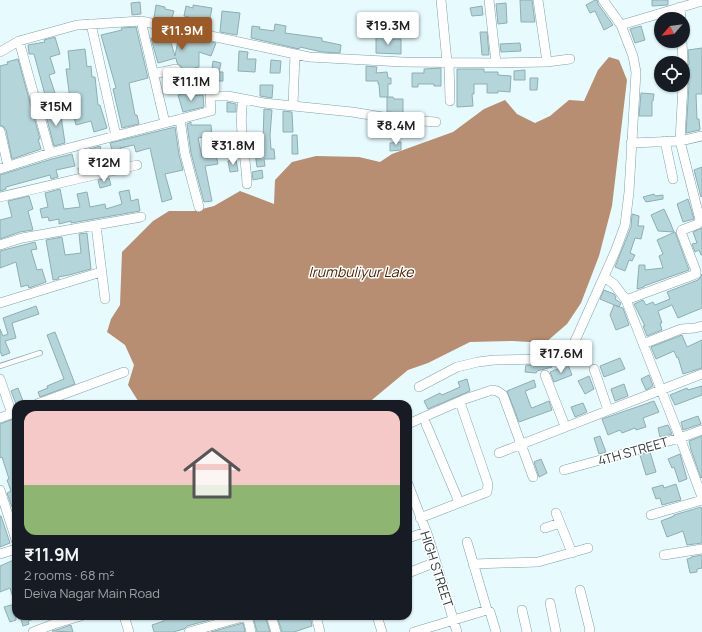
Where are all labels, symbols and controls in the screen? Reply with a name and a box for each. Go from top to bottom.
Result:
pin: ₹19.3M [355,12,421,46]
north arrow [654,12,690,48]
map controls [654,12,690,92]
text: ₹19.3M [366,16,410,34]
pin: ₹11.9M [149,17,215,51]
text: ₹11.9M [161,21,203,39]
button: locate [654,56,690,92]
pin: ₹11.1M [158,68,224,102]
text: ₹11.1M [172,72,210,90]
pin: ₹15M [32,93,80,127]
text: ₹15M [40,97,72,115]
pin: ₹8.4M [368,112,424,146]
text: ₹8.4M [377,116,415,134]
pin: ₹31.8M [200,132,266,166]
text: ₹31.8M [211,136,255,154]
pin: ₹12M [80,149,128,183]
text: ₹12M [88,153,120,171]
water label: Irumbuliyur Lake [308,262,414,281]
pin: ₹17.6M [528,340,594,374]
text: ₹17.6M [539,344,583,362]
street label: 4TH STREET [596,432,671,470]
icon: home [176,437,248,509]
street label: HIGH STREET [416,529,458,610]
text: ₹11.9M [24,543,79,566]
text: 2 rooms · 68 m² [24,566,114,584]
text: Deiva Nagar Main Road [24,584,160,602]

